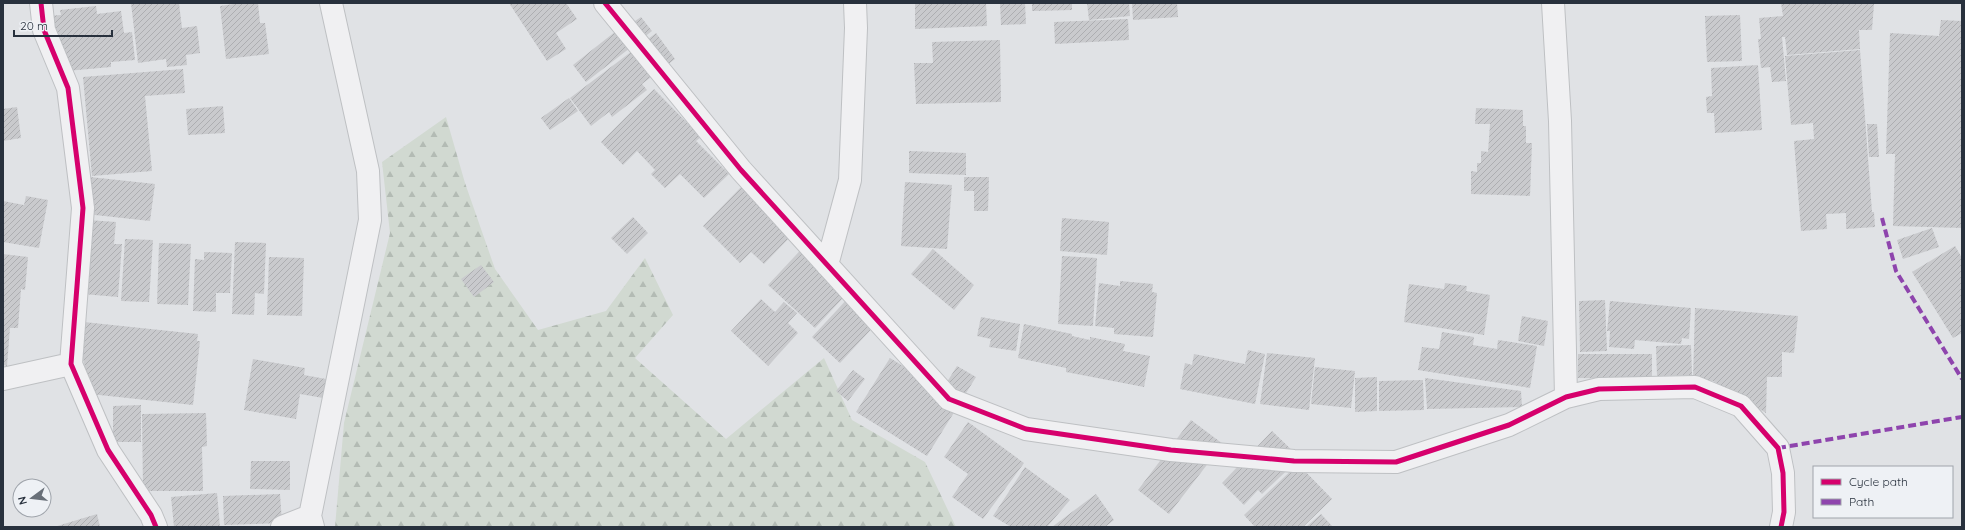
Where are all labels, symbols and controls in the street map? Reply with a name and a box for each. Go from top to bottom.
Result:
scale bar [14,12,112,38]
text: 20 m [20,18,48,33]
legend [1813,466,1953,518]
text: Cycle path [1849,474,1908,489]
north arrow [12,478,52,518]
text: Path [1849,494,1874,509]
text: N [15,495,30,506]

